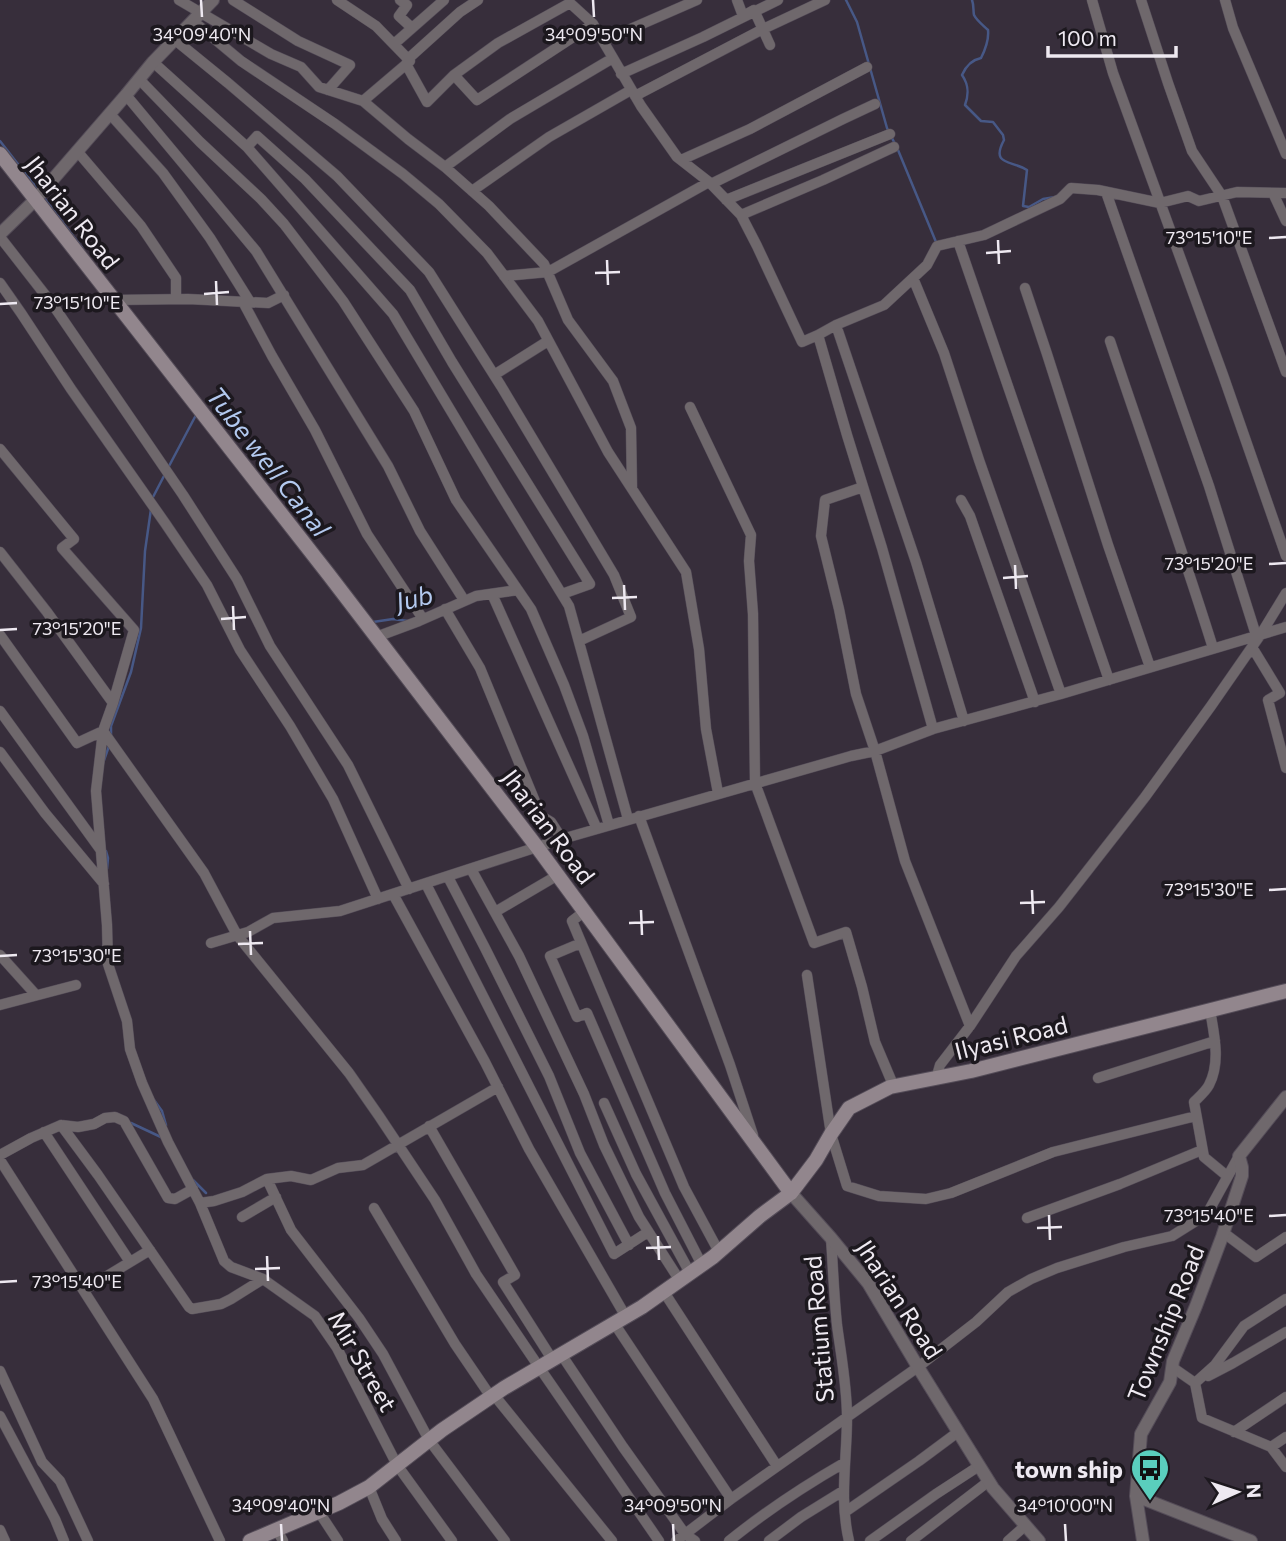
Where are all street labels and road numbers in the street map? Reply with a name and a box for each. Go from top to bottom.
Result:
street label: Jharian Road [20,149,126,275]
street label: Jharian Road [496,763,602,889]
street label: Ilyasi Road [952,1009,1070,1065]
street label: Jharian Road [851,1234,949,1364]
street label: Township Road [1120,1241,1210,1405]
street label: Statium Road [797,1254,839,1404]
street label: Mir Street [323,1306,403,1417]

